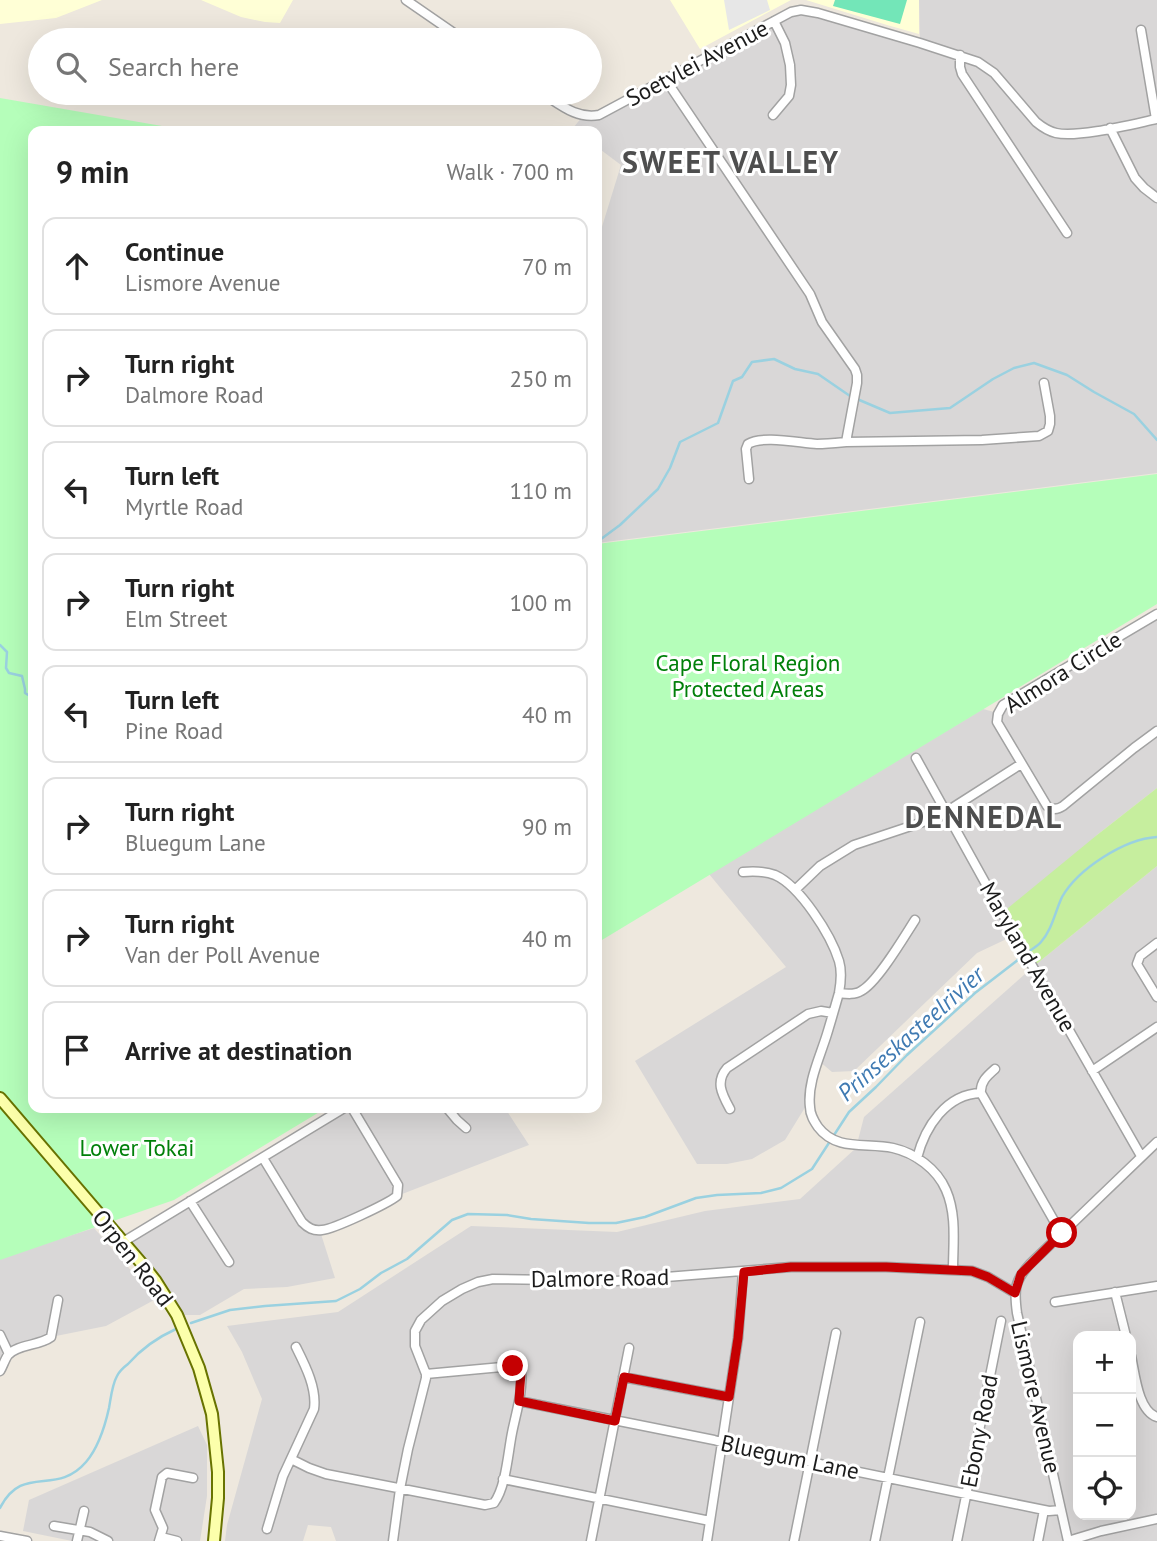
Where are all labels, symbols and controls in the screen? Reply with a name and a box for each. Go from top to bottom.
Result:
street label: Soetvlei Avenue [621,13,773,112]
search box [28,28,602,105]
icon: search [52,48,90,86]
text: Search here [108,50,239,83]
district label: SWEET VALLEY [622,142,840,181]
text: 9 min [56,152,129,191]
text: Walk · 700 m [447,157,574,186]
text: Continue [125,235,224,268]
icon: ahead [58,247,96,285]
text: 70 m [522,252,572,281]
text: Lismore Avenue [125,268,280,297]
text: Turn right [125,347,234,380]
icon: right [58,359,96,397]
text: 250 m [510,364,572,393]
text: Dalmore Road [125,380,264,409]
text: Turn left [125,459,219,492]
icon: left [58,471,96,509]
text: 110 m [510,476,572,505]
text: Myrtle Road [125,492,243,521]
text: Turn right [125,571,234,604]
icon: right [58,583,96,621]
text: 100 m [510,588,572,617]
text: Elm Street [125,604,228,633]
street label: Almora Circle [999,624,1127,719]
park label: Cape Floral Region Protected Areas [656,648,840,703]
text: Turn left [125,683,219,716]
icon: left [58,695,96,733]
text: 40 m [522,700,572,729]
text: Pine Road [125,716,223,745]
text: Turn right [125,795,234,828]
district label: DENNEDAL [905,797,1063,836]
icon: right [58,807,96,845]
text: 90 m [522,812,572,841]
text: Bluegum Lane [125,828,266,857]
street label: Maryland Avenue [974,877,1083,1037]
text: Turn right [125,907,234,940]
icon: right [58,919,96,957]
text: 40 m [522,924,572,953]
text: Van der Poll Avenue [125,940,320,969]
water label: Prinseskasteelrivier [831,958,992,1108]
icon: arrive [58,1031,96,1069]
text: Arrive at destination [125,1034,352,1067]
park label: Lower Tokai [80,1133,194,1162]
street label: Orpen Road [87,1203,180,1312]
route start [1046,1217,1077,1248]
street label: Dalmore Road [530,1262,669,1293]
street label: Lismore Avenue [1005,1318,1068,1476]
map controls [1073,1331,1136,1520]
button: + [1073,1331,1136,1394]
route end [497,1350,528,1381]
street label: Ebony Road [953,1372,1004,1490]
button: − [1073,1394,1136,1457]
street label: Bluegum Lane [718,1428,862,1485]
button: locate [1073,1457,1136,1520]

